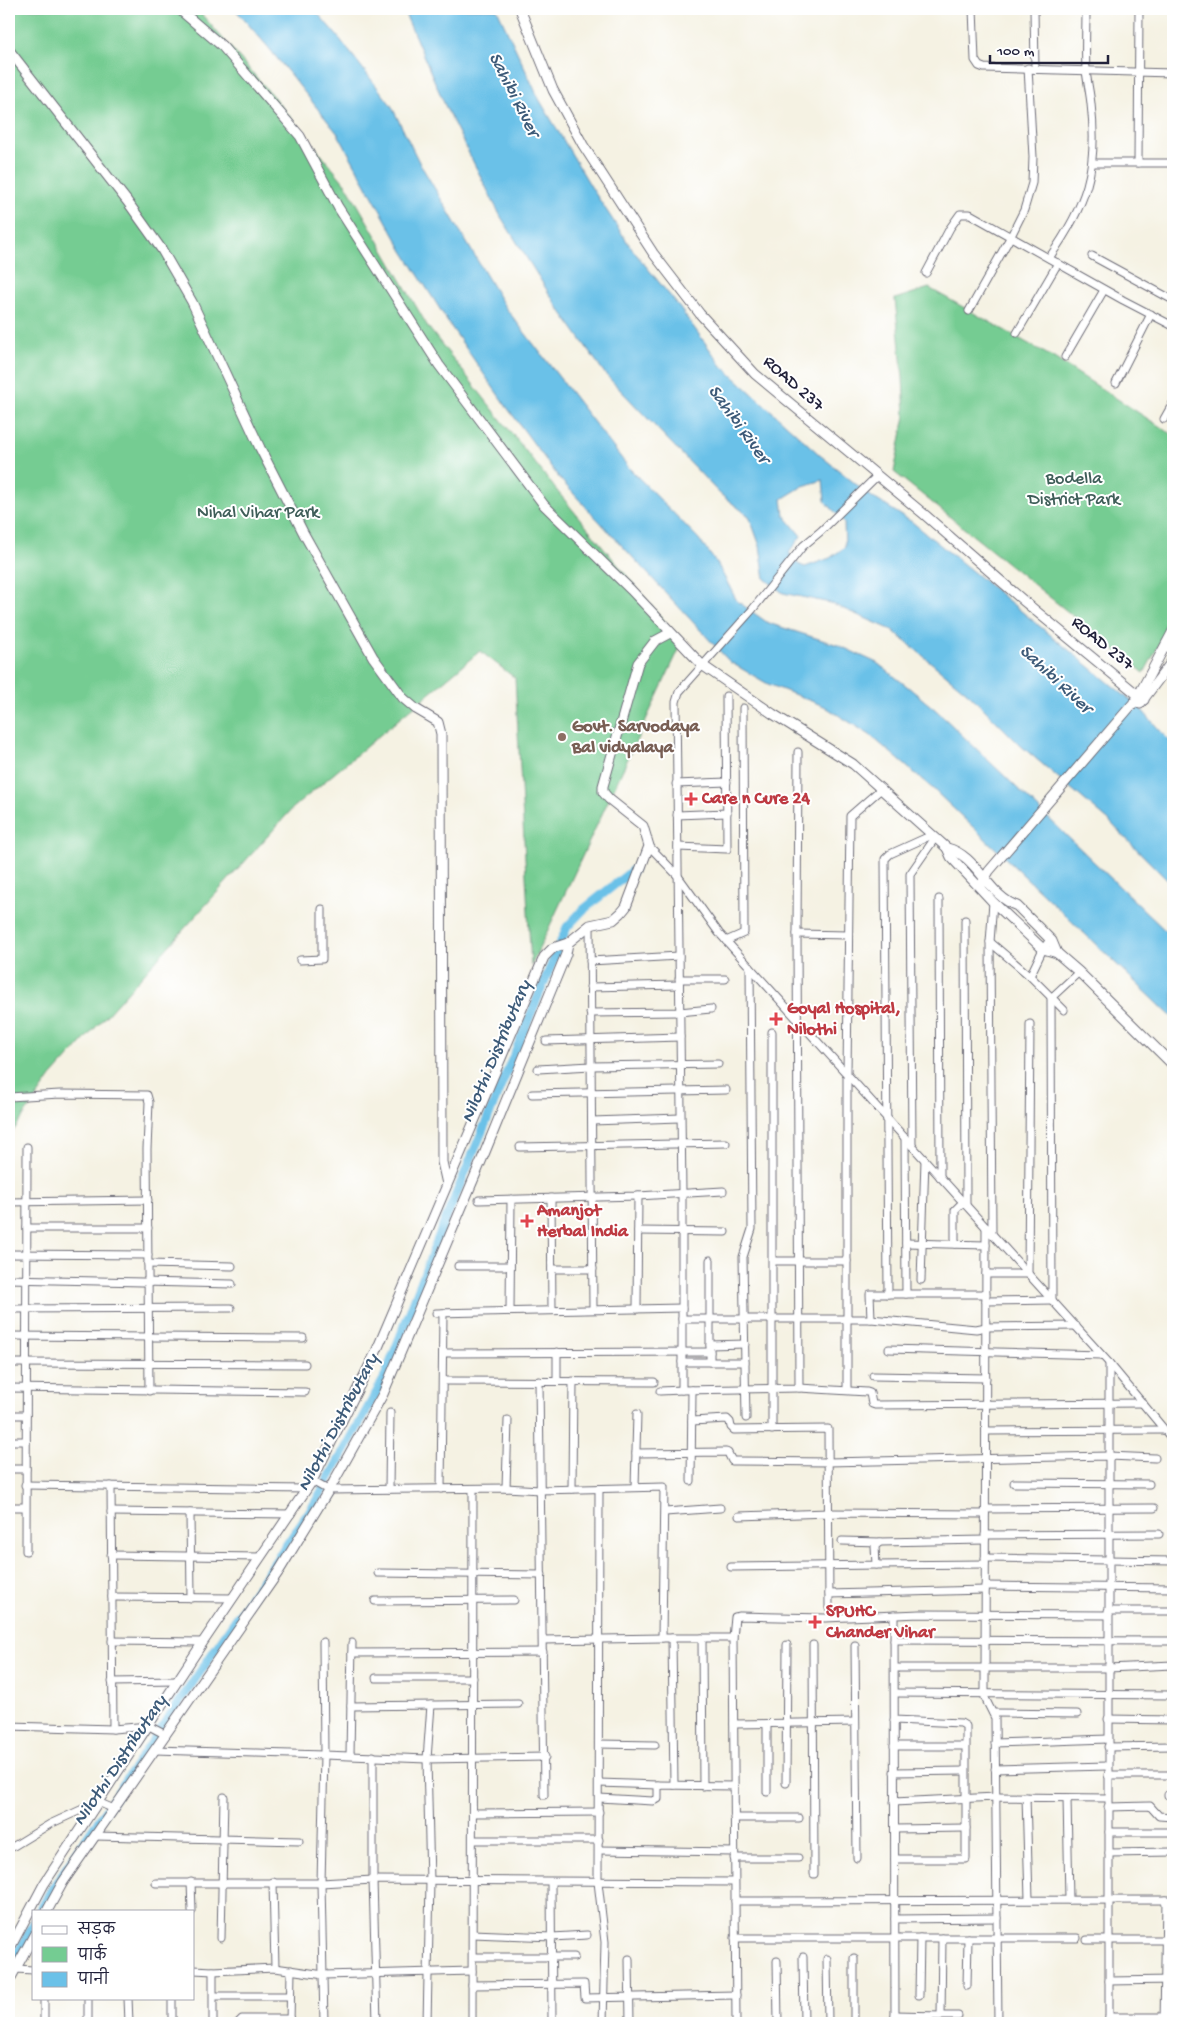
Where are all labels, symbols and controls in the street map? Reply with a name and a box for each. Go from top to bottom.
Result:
scale bar [990,32,1107,64]
text: 100 m [996,43,1035,61]
water label: Sahibi River [482,49,546,145]
street label: ROAD 237 [758,352,828,417]
water label: Sahibi River [702,381,777,472]
park label: Bodella District Park [1027,469,1122,511]
park label: Nihal Vihar Park [197,503,321,524]
street label: ROAD 237 [1066,612,1138,676]
water label: Sahibi River [1014,640,1099,722]
place label: Govt. Sarvodaya Bal vidyalaya [571,717,700,759]
marker: Govt. Sarvodaya Bal vidyalaya [556,731,568,743]
place label: Care n Cure 24 [701,789,810,810]
marker: Care n Cure 24 [684,792,698,806]
water label: Nilothi Distributary [457,976,538,1127]
place label: Goyal Hospital, Nilothi [787,999,901,1041]
marker: Goyal Hospital, Nilothi [769,1012,783,1026]
place label: Amanjot Herbal India [536,1201,629,1243]
marker: Amanjot Herbal India [521,1215,533,1227]
water label: Nilothi Distributary [293,1349,386,1496]
place label: SPUHC Chander Vihar [825,1602,937,1644]
marker: SPUHC Chander Vihar [808,1615,822,1629]
water label: Nilothi Distributary [69,1690,174,1831]
legend [32,1910,195,2000]
text: सड़क [77,1922,116,1940]
text: पार्क [77,1943,108,1966]
text: पानी [77,1967,110,1990]

